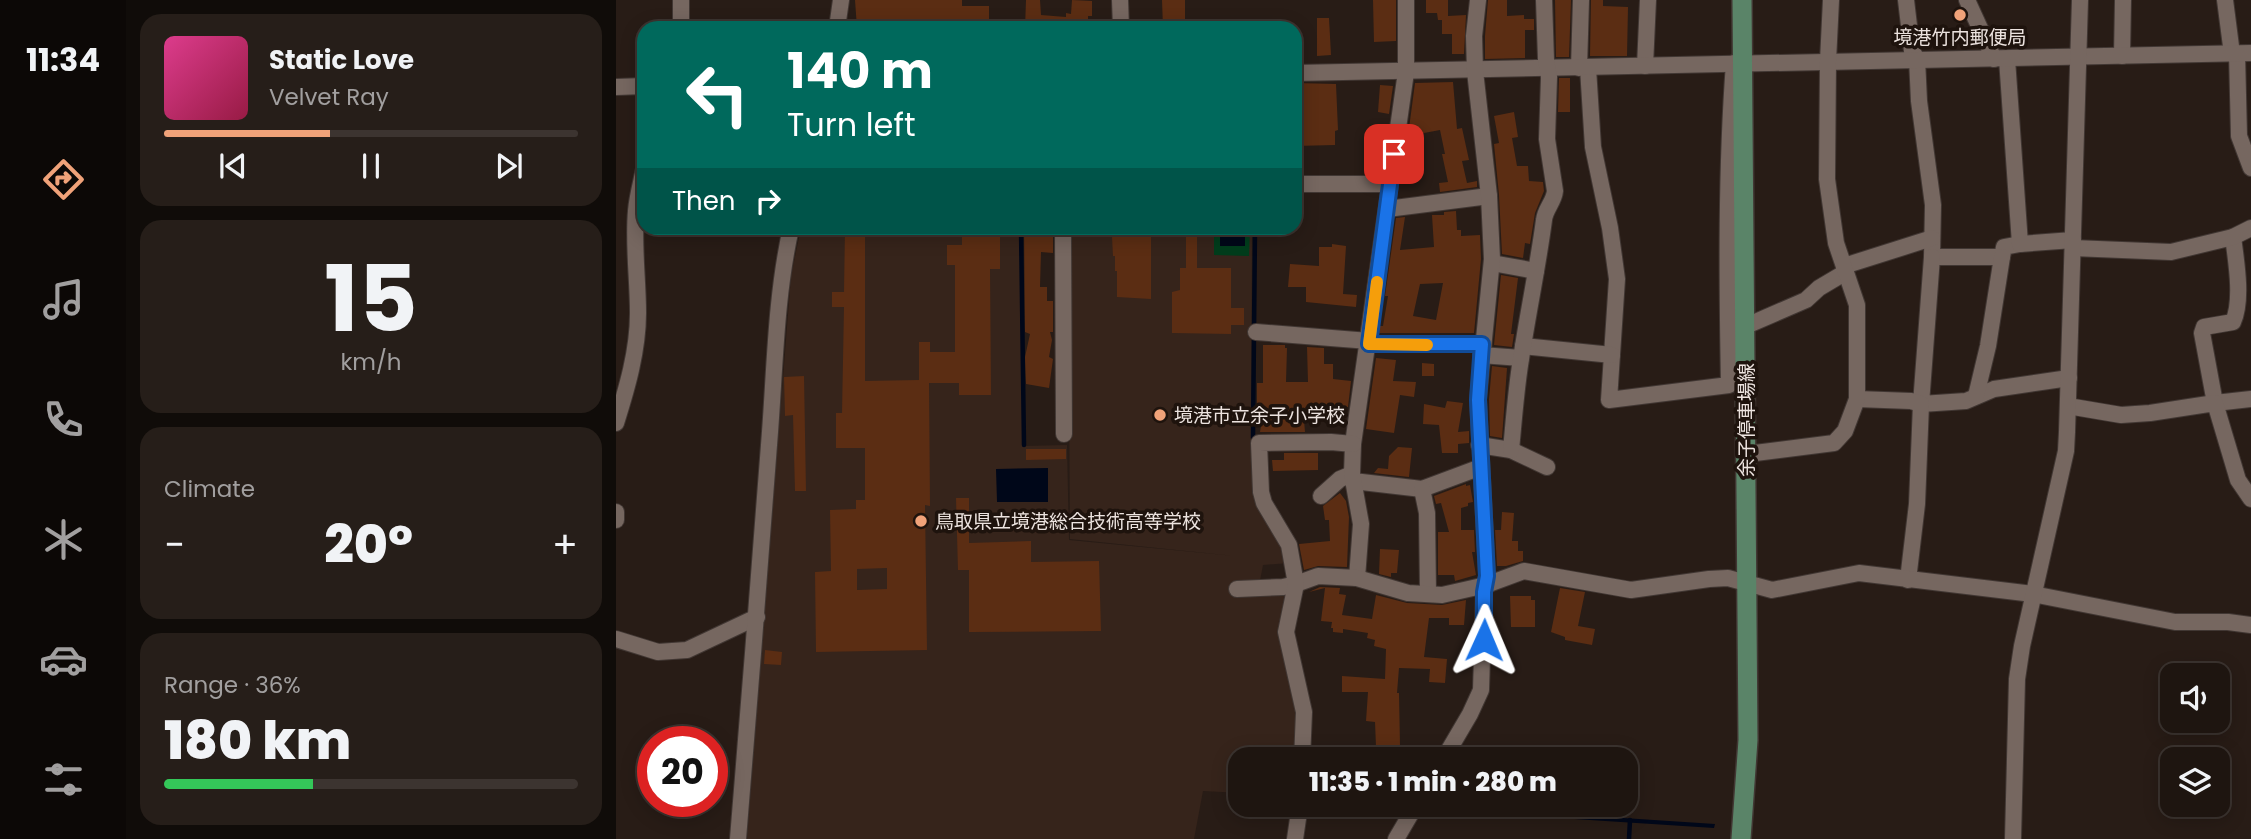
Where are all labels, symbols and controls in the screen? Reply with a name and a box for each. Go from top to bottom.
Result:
marker: 境港竹内郵便局 [1952,7,1968,23]
place label: 境港竹内郵便局 [1893,24,2027,51]
text: 11:34 [26,37,100,82]
text: 140 m [787,37,933,105]
text: Static Love [269,42,414,78]
icon: left [672,49,763,140]
text: Velvet Ray [269,81,389,113]
text: Turn left [787,102,916,147]
pin [1364,124,1424,184]
icon: arrive [1375,135,1413,173]
icon: previous [214,147,252,185]
icon: pause [352,147,390,185]
icon: next [490,147,528,185]
icon: directions [39,155,88,204]
icon: right [749,182,787,220]
text: Then [672,183,735,219]
text: 15 [324,235,418,363]
icon: music [39,275,88,324]
text: km/h [340,346,402,378]
street label: 余子停車場線 [1733,363,1760,477]
icon: phone [39,395,88,444]
place label: 境港市立余子小学校 [1174,402,1345,429]
marker: 境港市立余子小学校 [1152,407,1168,423]
text: Climate [164,473,255,505]
text: 20° [324,508,413,581]
place label: 鳥取県立境港総合技術高等学校 [935,508,1201,535]
marker: 鳥取県立境港総合技術高等学校 [913,513,929,529]
icon: climate [39,515,88,564]
text: − [164,518,185,571]
text: + [552,518,578,571]
position arrow [1447,603,1521,677]
icon: car [39,635,88,684]
map controls [2160,663,2230,817]
button: sound [2160,663,2230,733]
text: Range · 36% [164,669,301,701]
text: 180 km [164,704,351,777]
speed limit sign: 20 [637,726,728,817]
button: layers [2160,747,2230,817]
icon: filters [39,755,88,804]
text: 11:35 · 1 min · 280 m [1309,764,1557,800]

